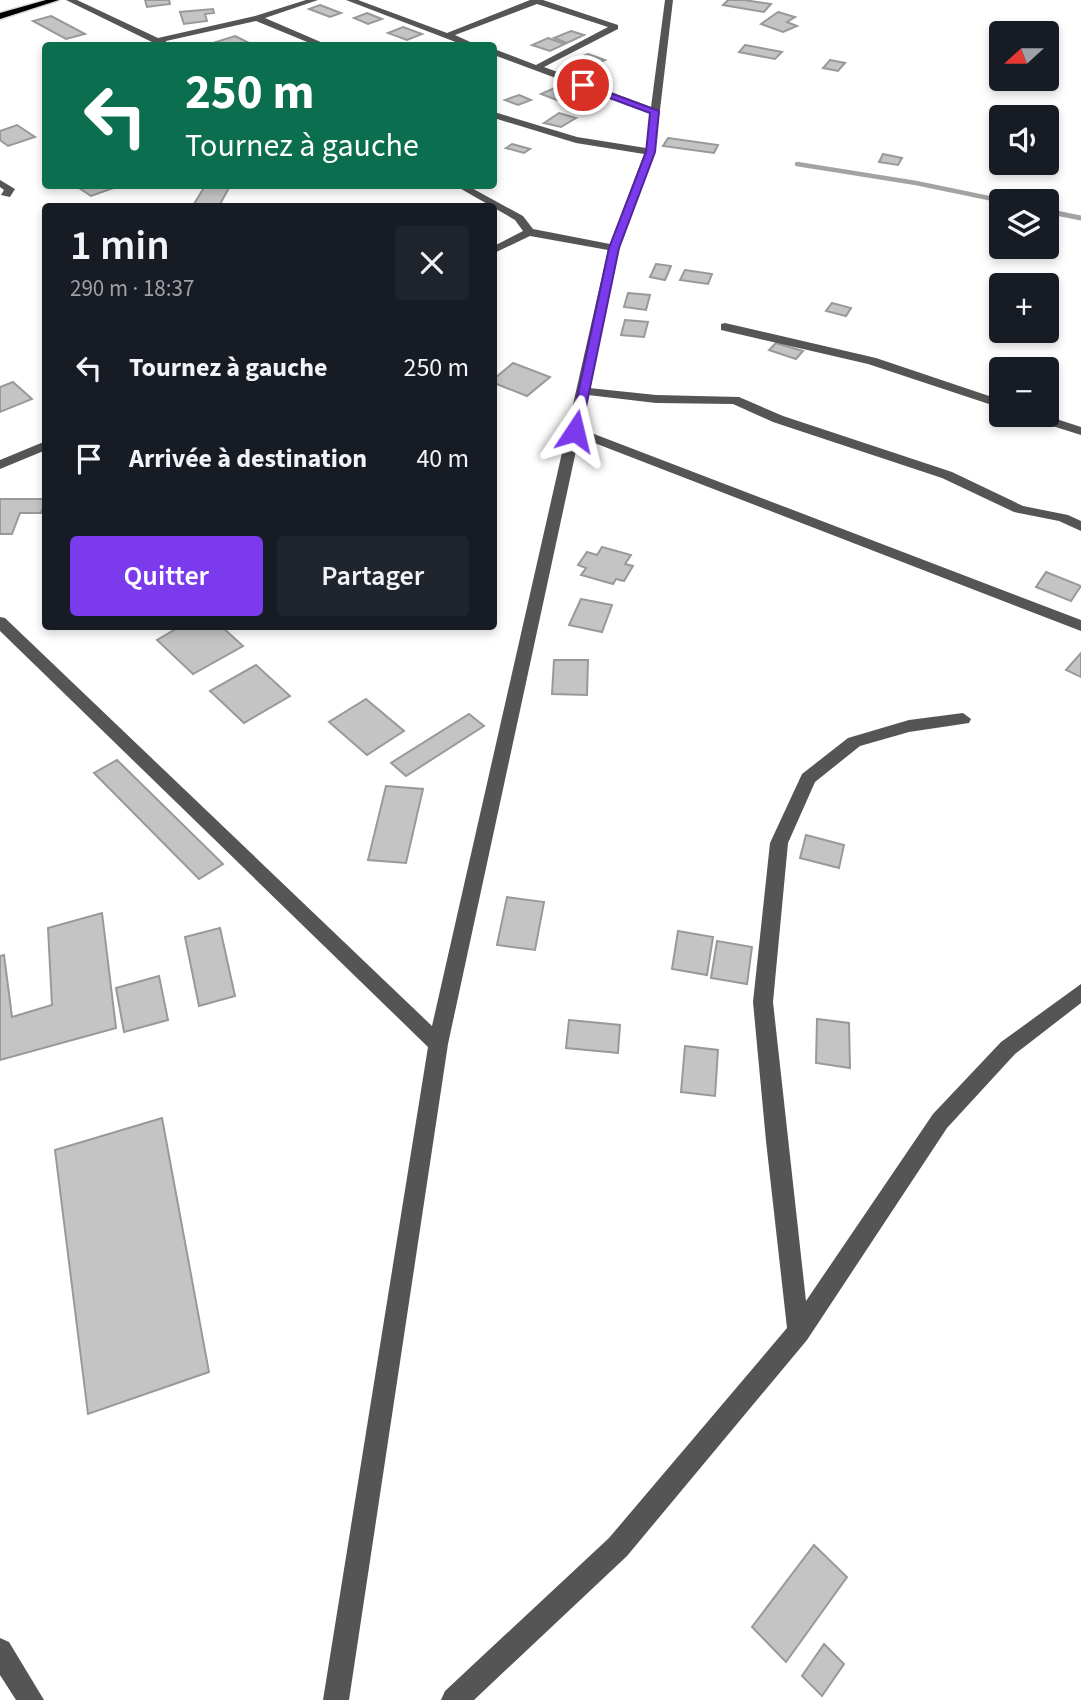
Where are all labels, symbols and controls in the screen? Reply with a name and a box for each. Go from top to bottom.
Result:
north arrow [989,21,1059,91]
map controls [989,21,1059,427]
pin [553,55,613,115]
text: 250 m [185,58,314,128]
icon: arrive [564,66,602,104]
icon: left [70,70,161,161]
button: sound [989,105,1059,175]
text: Tournez à gauche [185,123,419,169]
button: layers [989,189,1059,259]
text: 1 min [70,216,170,276]
button: close [395,226,469,300]
text: 290 m · 18:37 [70,272,194,305]
button: + [989,273,1059,343]
icon: left [70,349,108,387]
text: Tournez à gauche [129,349,328,386]
text: 250 m [403,349,469,386]
button: − [989,357,1059,427]
position arrow [538,394,612,468]
icon: arrive [70,440,108,478]
text: Arrivée à destination [129,440,367,477]
text: 40 m [416,440,469,477]
button: Quitter [70,536,263,616]
button: Partager [277,536,469,616]

